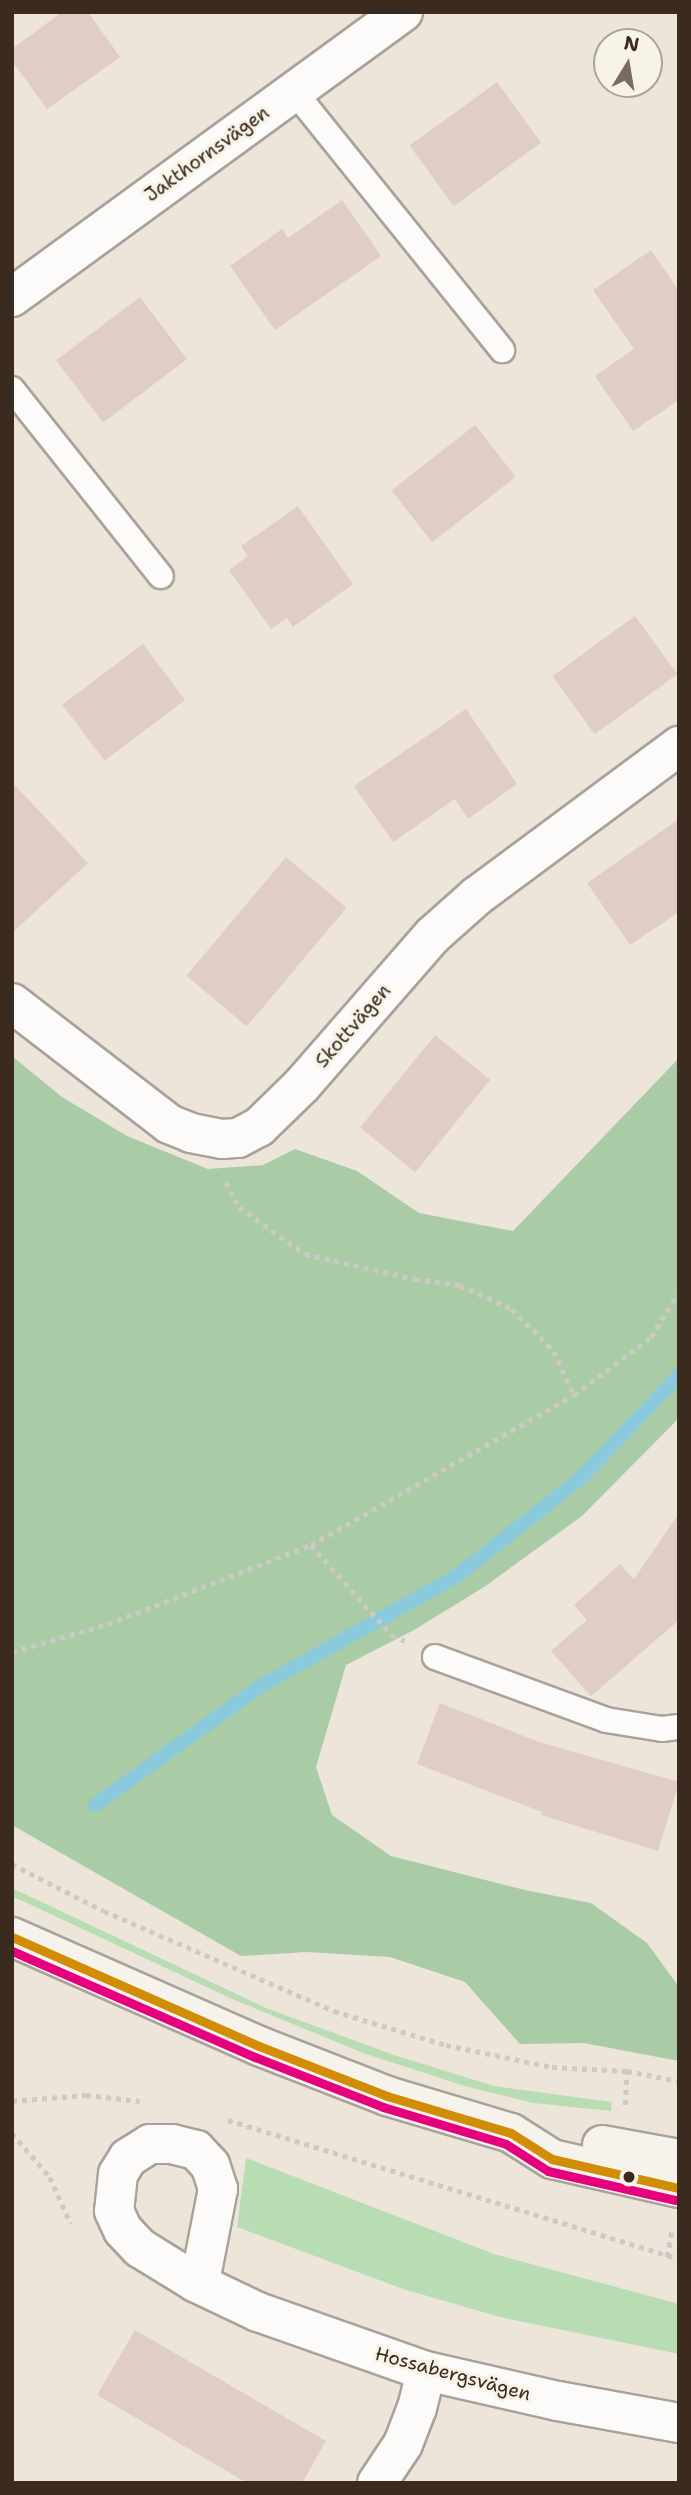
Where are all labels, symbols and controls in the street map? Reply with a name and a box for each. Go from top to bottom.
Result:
north arrow [593,28,663,98]
text: N [622,30,641,58]
street label: Jakthornsvägen [140,101,274,207]
street label: Skottvägen [311,980,395,1072]
unlabelled marker [622,2170,636,2184]
street label: Hossabergsvägen [373,2342,533,2406]

